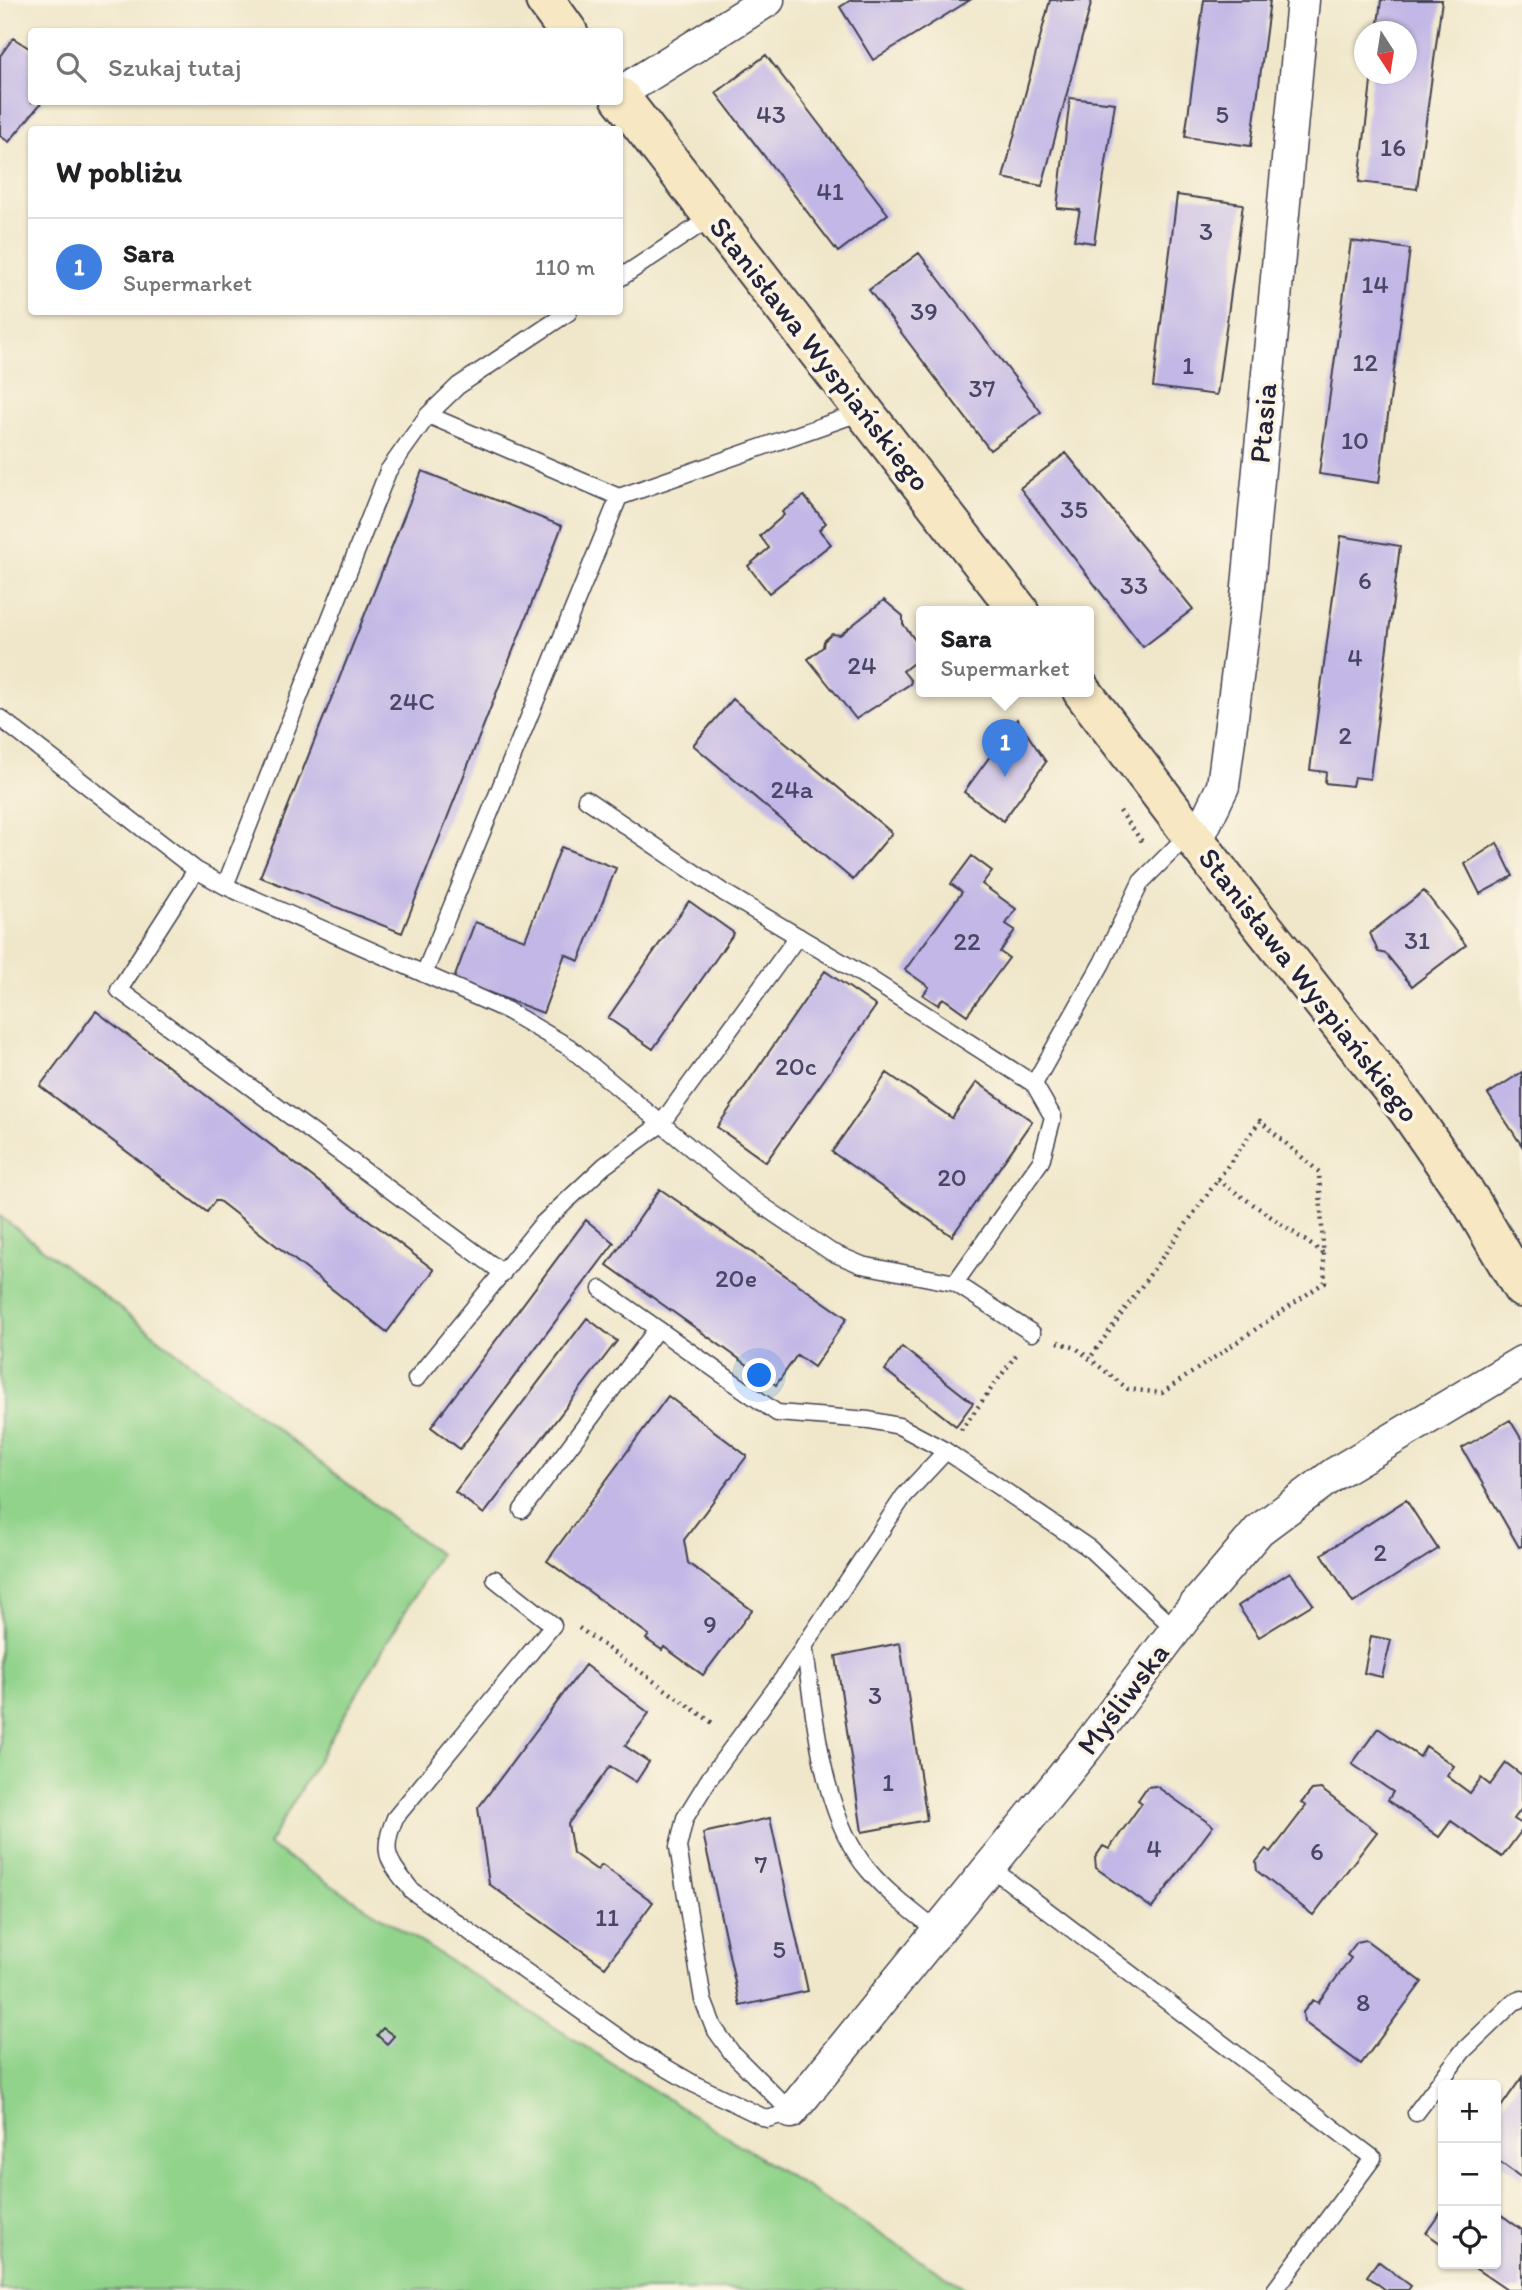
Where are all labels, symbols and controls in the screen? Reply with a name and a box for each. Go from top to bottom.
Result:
north arrow [1354,21,1417,84]
search box [28,28,623,105]
icon: search [52,48,90,86]
text: Szukaj tutaj [108,51,241,83]
house number: 43 [756,98,786,130]
house number: 5 [1215,98,1229,130]
house number: 16 [1380,131,1406,163]
text: W pobliżu [56,153,182,190]
house number: 41 [816,175,844,207]
street label: Stanisława Wyspiańskiego [702,209,939,498]
house number: 3 [1199,215,1213,247]
text: Sara [123,237,174,269]
text: 1 [74,253,84,281]
text: 110 m [535,253,595,281]
house number: 14 [1361,268,1389,300]
text: Supermarket [123,269,252,297]
house number: 39 [910,295,938,327]
house number: 12 [1352,346,1378,378]
house number: 1 [1182,349,1194,381]
house number: 37 [968,372,996,404]
street label: Ptasia [1241,381,1284,465]
house number: 10 [1341,424,1369,456]
house number: 35 [1060,493,1088,525]
house number: 6 [1358,564,1372,596]
house number: 33 [1120,569,1148,601]
popup [916,606,1094,697]
text: Sara [940,622,992,654]
house number: 4 [1347,641,1363,673]
house number: 24 [847,649,877,681]
text: Supermarket [940,654,1070,682]
house number: 24C [389,685,435,717]
pin: 1 [982,719,1028,777]
house number: 2 [1338,719,1352,751]
house number: 24a [771,773,814,805]
street label: Stanisława Wyspiańskiego [1191,840,1428,1129]
house number: 31 [1404,924,1430,956]
house number: 22 [953,925,981,957]
house number: 20c [775,1050,817,1082]
house number: 20 [937,1161,967,1193]
house number: 20e [715,1262,757,1294]
your location [742,1358,776,1392]
house number: 2 [1373,1536,1387,1568]
house number: 9 [703,1608,717,1640]
street label: Myśliwska [1068,1635,1177,1762]
house number: 3 [868,1679,882,1711]
house number: 1 [882,1766,894,1798]
house number: 4 [1146,1832,1162,1864]
house number: 6 [1310,1835,1324,1867]
house number: 7 [755,1848,768,1880]
house number: 11 [595,1901,619,1933]
house number: 5 [772,1933,786,1965]
house number: 8 [1356,1986,1370,2018]
map controls [1438,2080,1501,2269]
button: + [1438,2080,1501,2143]
button: − [1438,2143,1501,2206]
button: locate [1438,2206,1501,2269]

